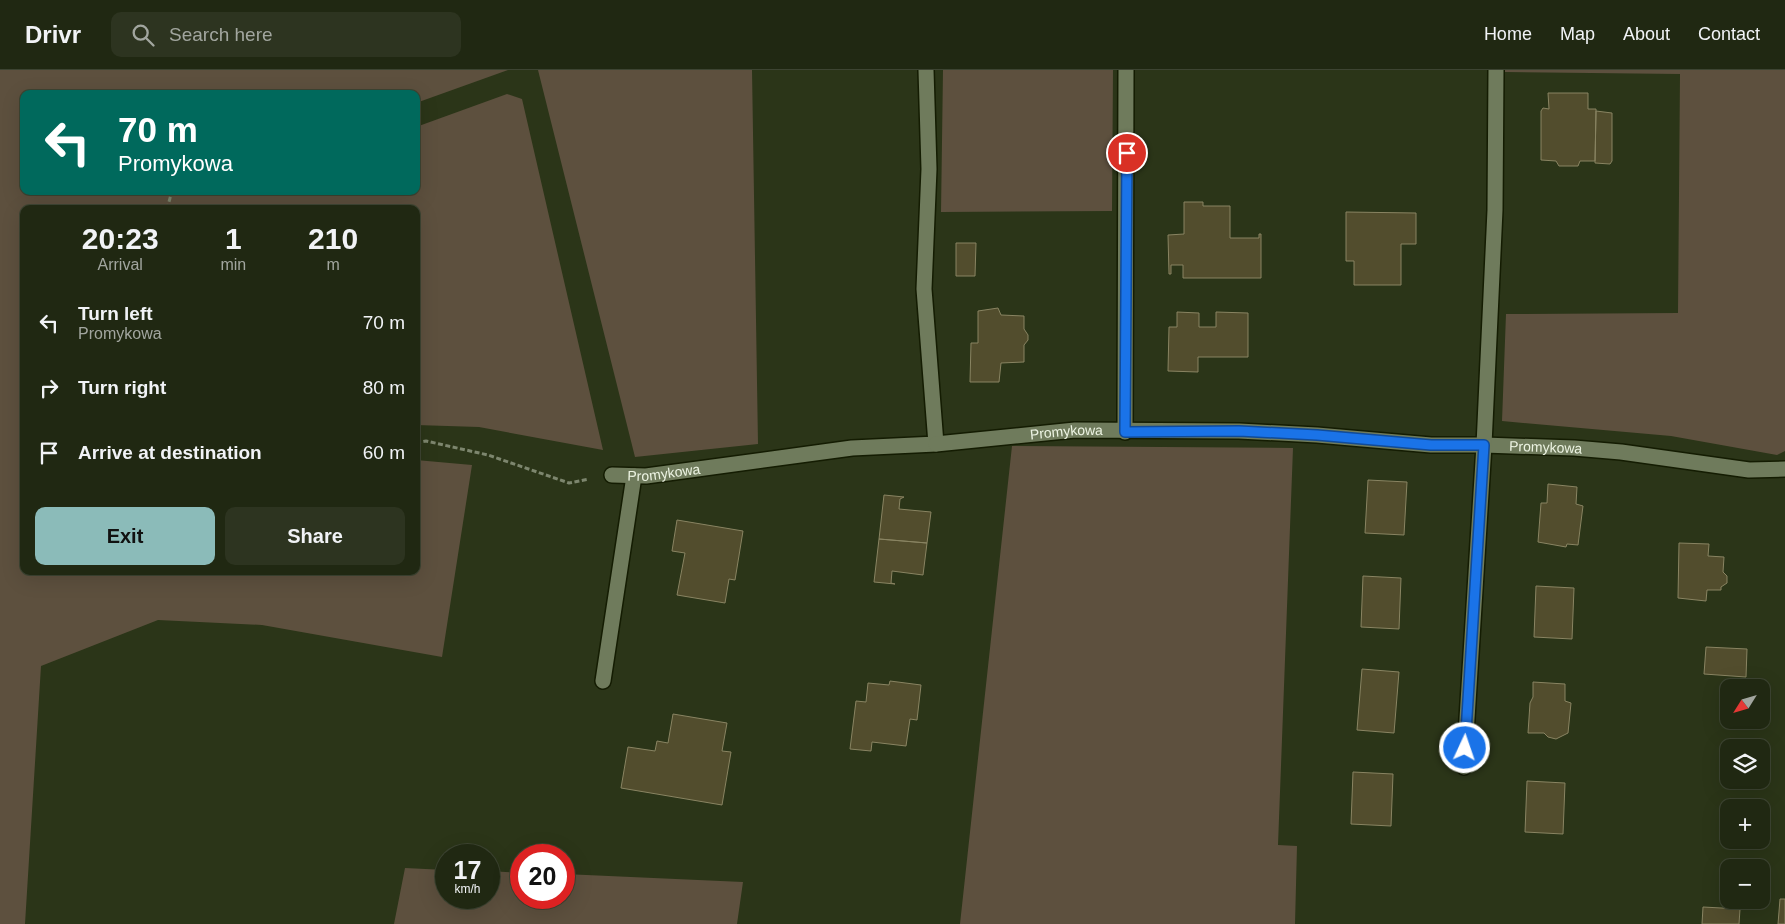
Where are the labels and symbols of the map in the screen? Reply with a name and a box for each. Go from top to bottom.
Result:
pin [1106,132,1148,174]
street label: Promykowa [1029,422,1103,442]
street label: Promykowa [1509,438,1583,457]
street label: Promykowa [627,461,701,484]
north arrow [1720,679,1770,729]
position arrow [1438,721,1490,773]
speed limit sign: 20 [510,844,575,909]

